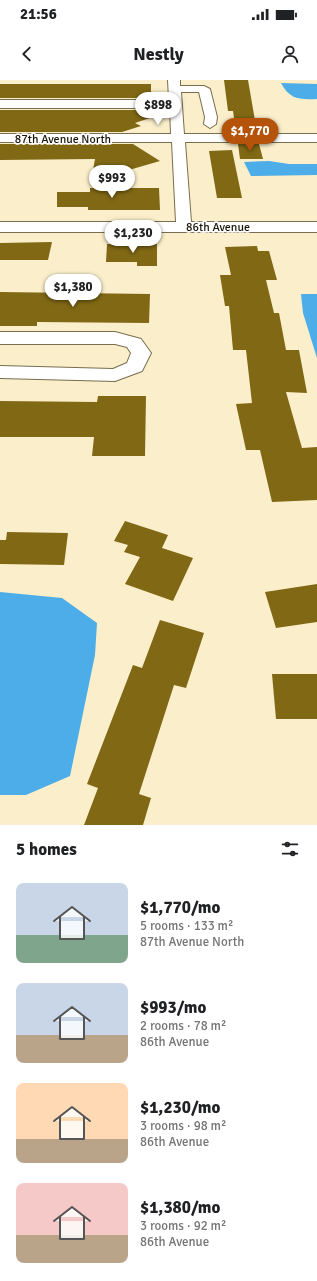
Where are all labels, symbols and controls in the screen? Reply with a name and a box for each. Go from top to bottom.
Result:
text: 21:56 [20,5,57,23]
icon: back [16,43,38,65]
text: Nestly [133,43,184,65]
icon: person [279,43,301,65]
pin: $898 [134,92,182,126]
text: $898 [144,97,172,113]
pin: $1,770 [217,118,283,152]
text: $1,770 [231,123,269,139]
street label: 87th Avenue North [15,132,111,147]
pin: $993 [88,165,136,199]
text: $993 [98,170,126,186]
pin: $1,230 [100,220,166,254]
street label: 86th Avenue [186,220,250,235]
text: $1,230 [114,225,152,241]
pin: $1,380 [40,274,106,308]
text: $1,380 [54,279,92,295]
icon: filters [279,838,301,860]
text: 5 homes [16,839,77,860]
text: $1,770/mo [140,897,220,918]
icon: home [48,899,96,947]
text: 5 rooms · 133 m² [140,918,233,934]
text: 87th Avenue North [140,934,244,950]
text: $993/mo [140,997,206,1018]
icon: home [48,999,96,1047]
text: 2 rooms · 78 m² [140,1018,226,1034]
text: 86th Avenue [140,1034,209,1050]
text: $1,230/mo [140,1097,220,1118]
icon: home [48,1099,96,1147]
text: 3 rooms · 98 m² [140,1118,226,1134]
text: 86th Avenue [140,1134,209,1150]
text: $1,380/mo [140,1197,220,1218]
icon: home [48,1199,96,1247]
text: 3 rooms · 92 m² [140,1218,226,1234]
text: 86th Avenue [140,1234,209,1250]

